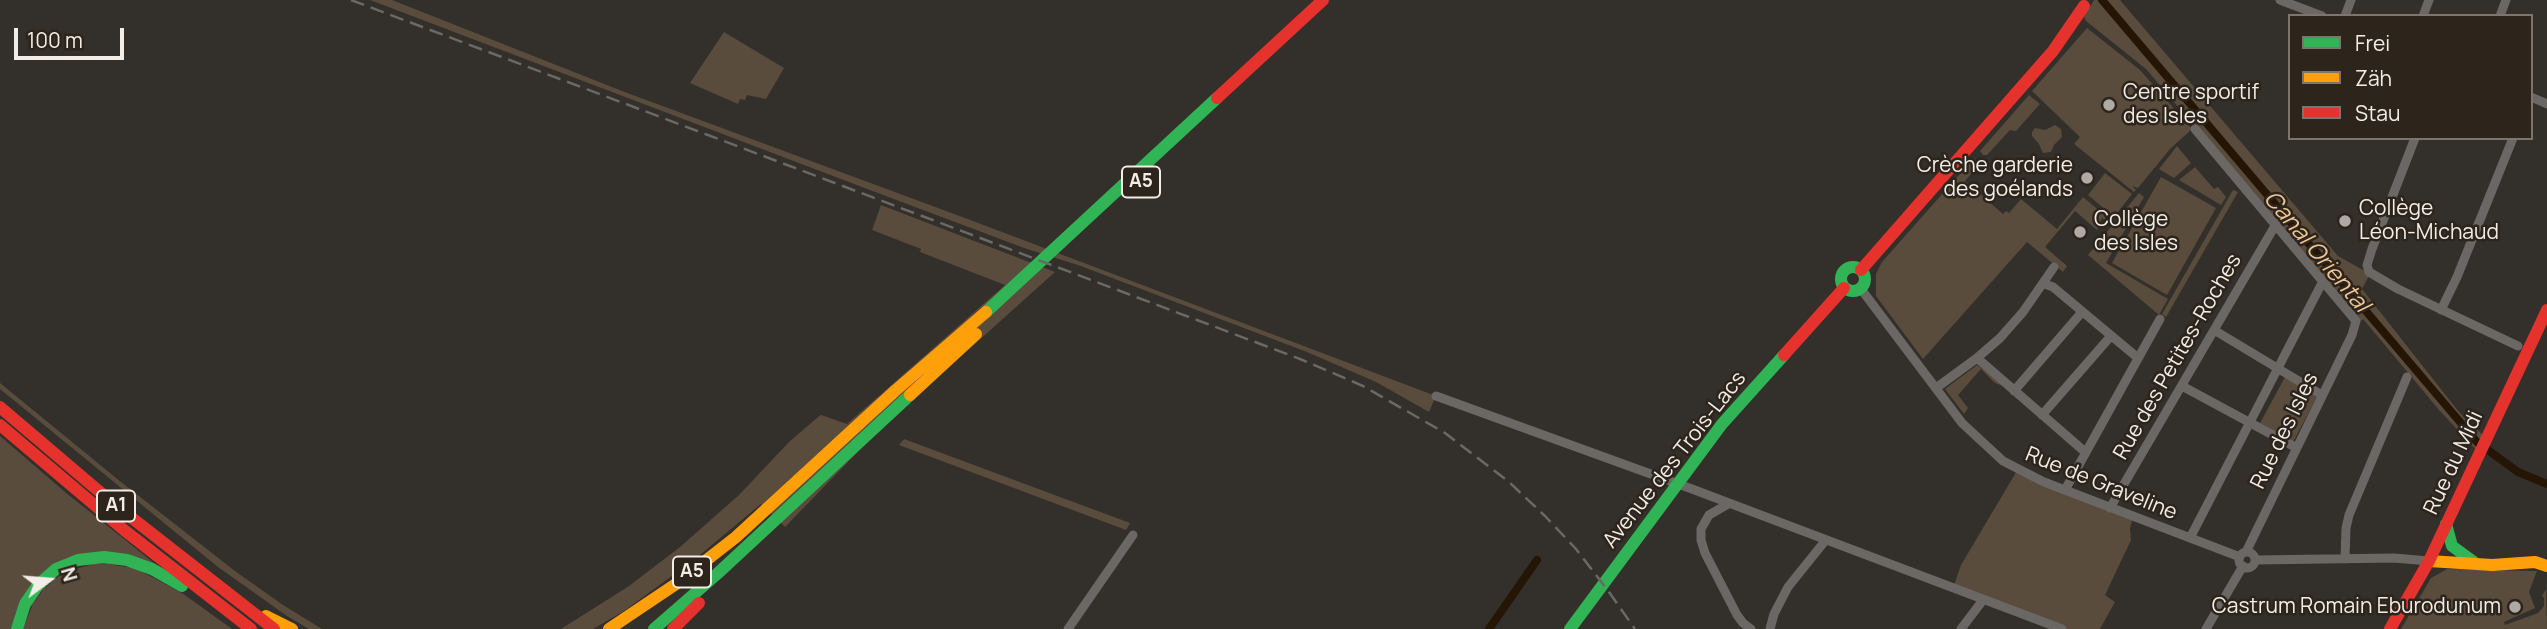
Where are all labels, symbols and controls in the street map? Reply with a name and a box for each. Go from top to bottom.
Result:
scale bar [18,14,128,58]
legend [2288,14,2533,140]
text: 100 m [27,26,83,54]
text: Frei [2355,29,2390,57]
text: Zäh [2355,64,2392,92]
place label: Centre sportif des Isles [2123,80,2259,130]
marker: Centre sportif des Isles [2101,97,2117,113]
text: Stau [2355,99,2401,127]
place label: Crèche garderie des goélands [1917,153,2073,203]
road number: A5 [1122,166,1160,198]
marker: Crèche garderie des goélands [2079,170,2095,186]
water label: Canal Oriental [2257,186,2375,318]
place label: Collège Léon-Michaud [2359,196,2499,246]
place label: Collège des Isles [2094,207,2178,257]
marker: Collège Léon-Michaud [2337,213,2353,229]
marker: Collège des Isles [2072,224,2088,240]
street label: Rue des Petites-Roches [2109,250,2247,464]
street label: Avenue des Trois-Lacs [1598,367,1752,553]
street label: Rue des Isles [2246,369,2324,493]
street label: Rue du Midi [2419,407,2489,519]
street label: Rue de Graveline [2021,442,2181,526]
road number: A1 [97,491,135,522]
north arrow [14,545,84,615]
road number: A5 [673,556,711,587]
text: N [55,564,84,584]
place label: Castrum Romain Eburodunum [2212,594,2501,620]
marker: Castrum Romain Eburodunum [2507,599,2523,615]

